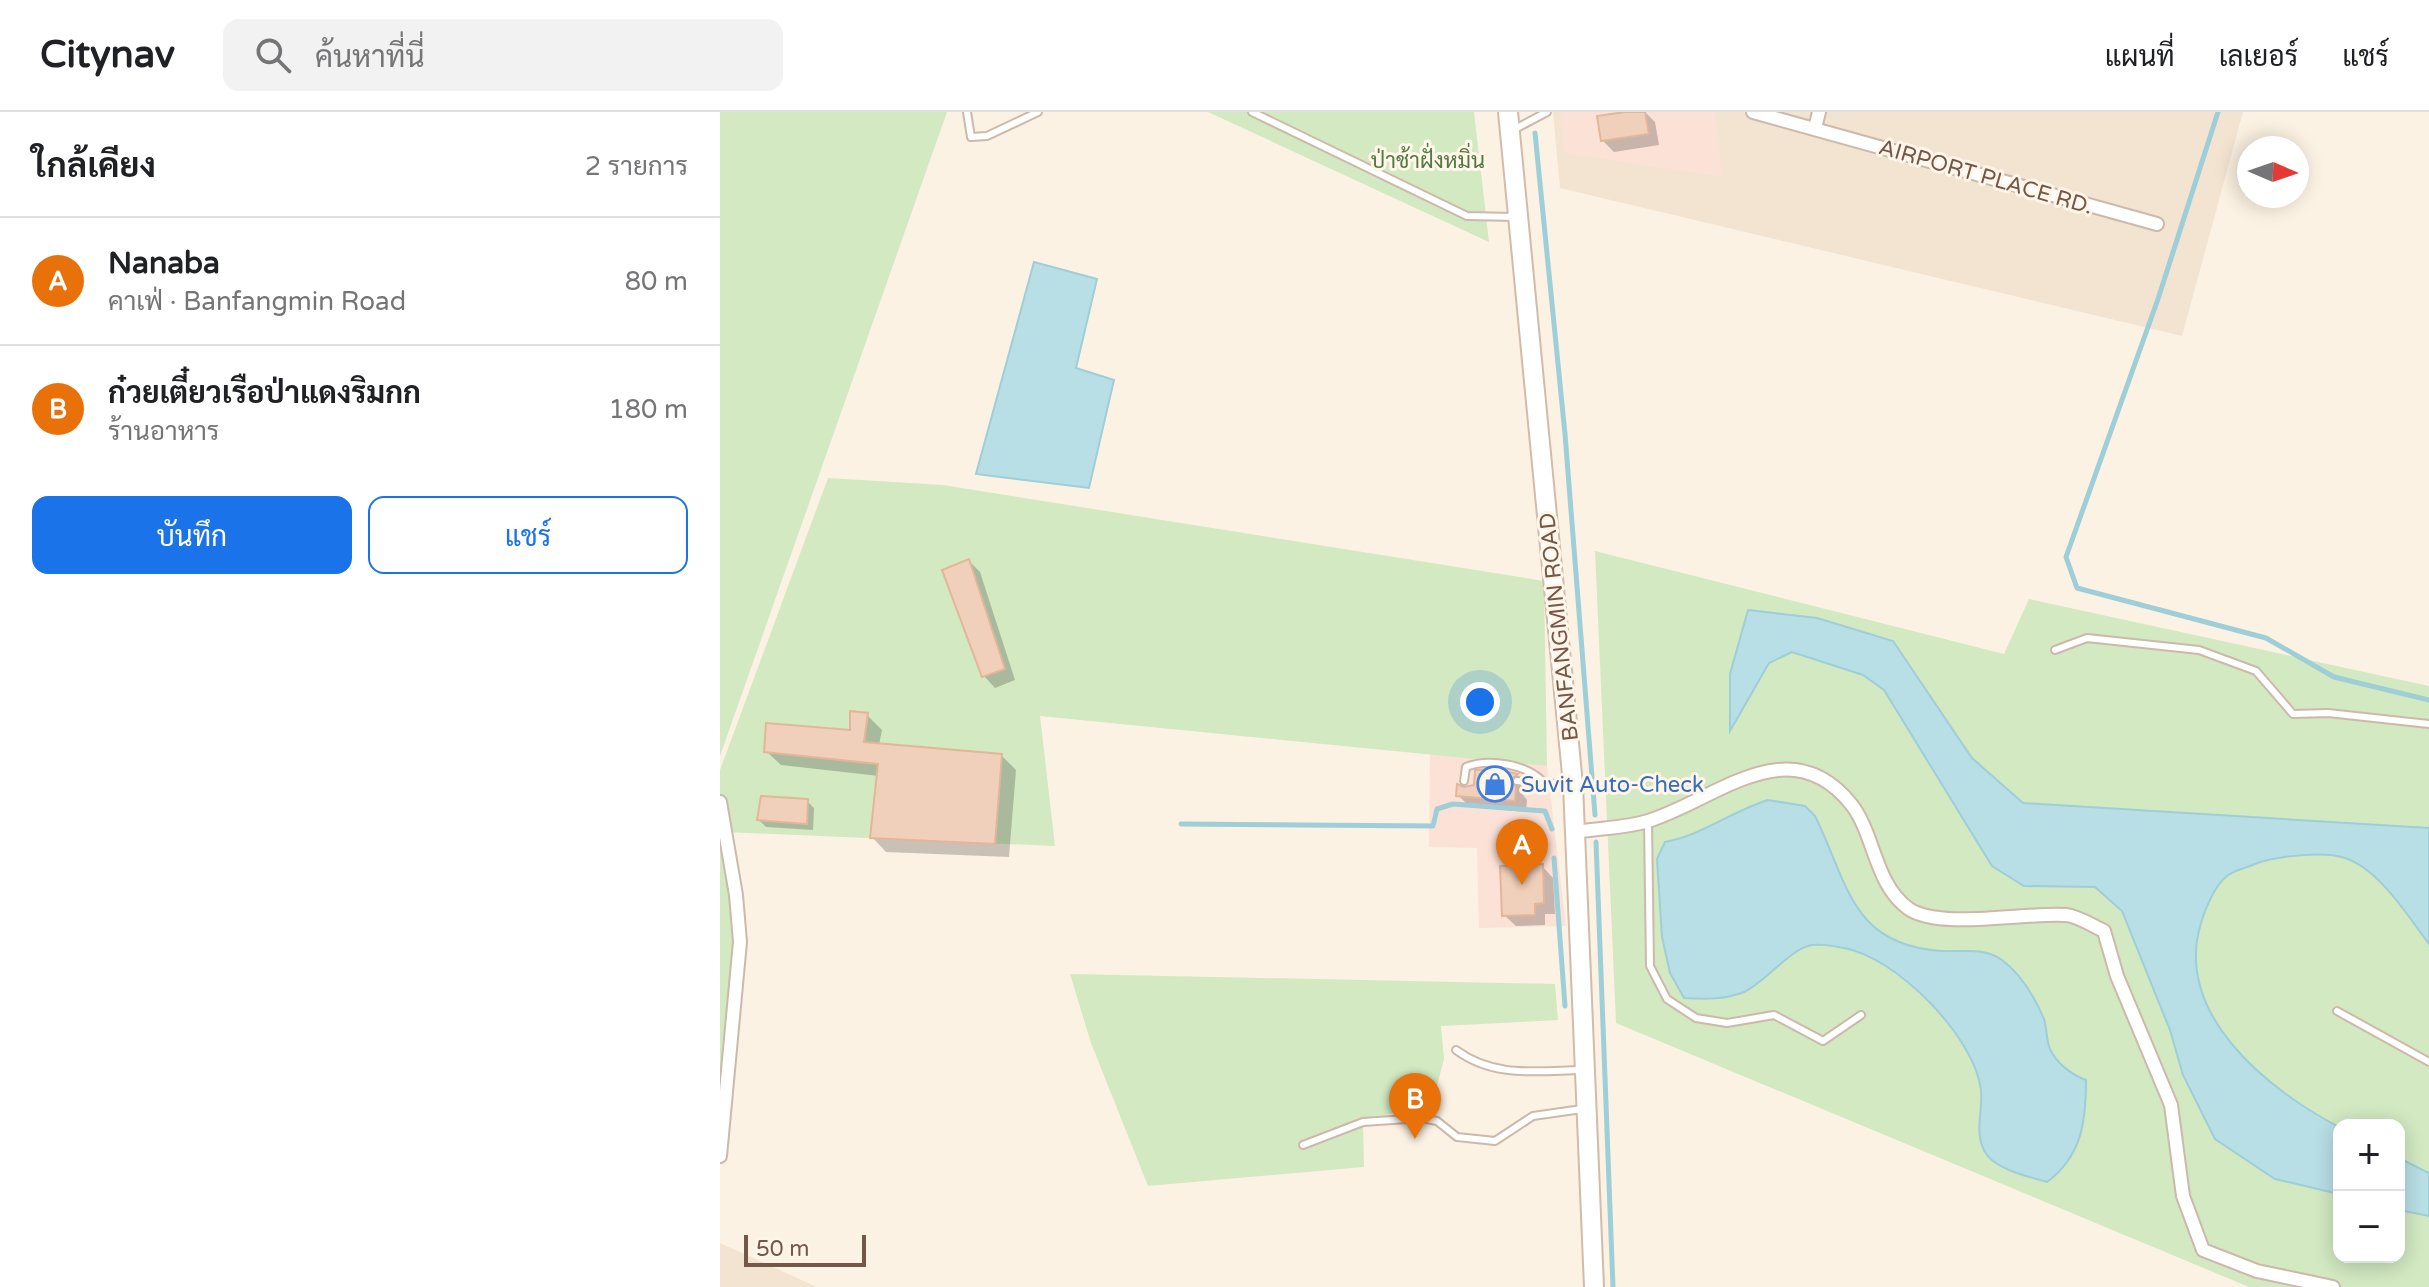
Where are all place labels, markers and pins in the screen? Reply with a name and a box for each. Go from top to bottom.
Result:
shop icon: Suvit Auto-Check [1476,765,1514,803]
place label: Suvit Auto-Check [1521,772,1704,798]
pin: A [1496,819,1548,885]
pin: B [1389,1073,1441,1139]

